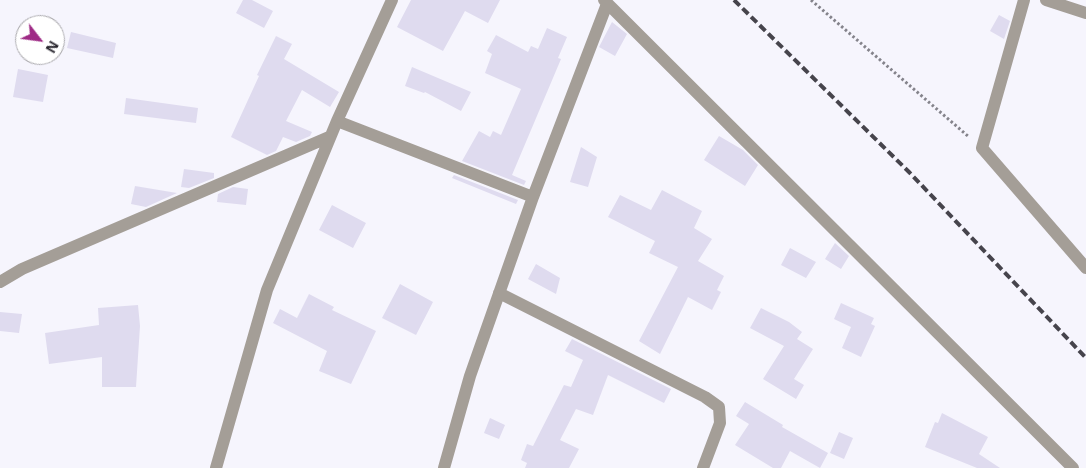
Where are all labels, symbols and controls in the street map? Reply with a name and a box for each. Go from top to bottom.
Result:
north arrow [15,15,65,65]
text: N [41,38,64,57]

